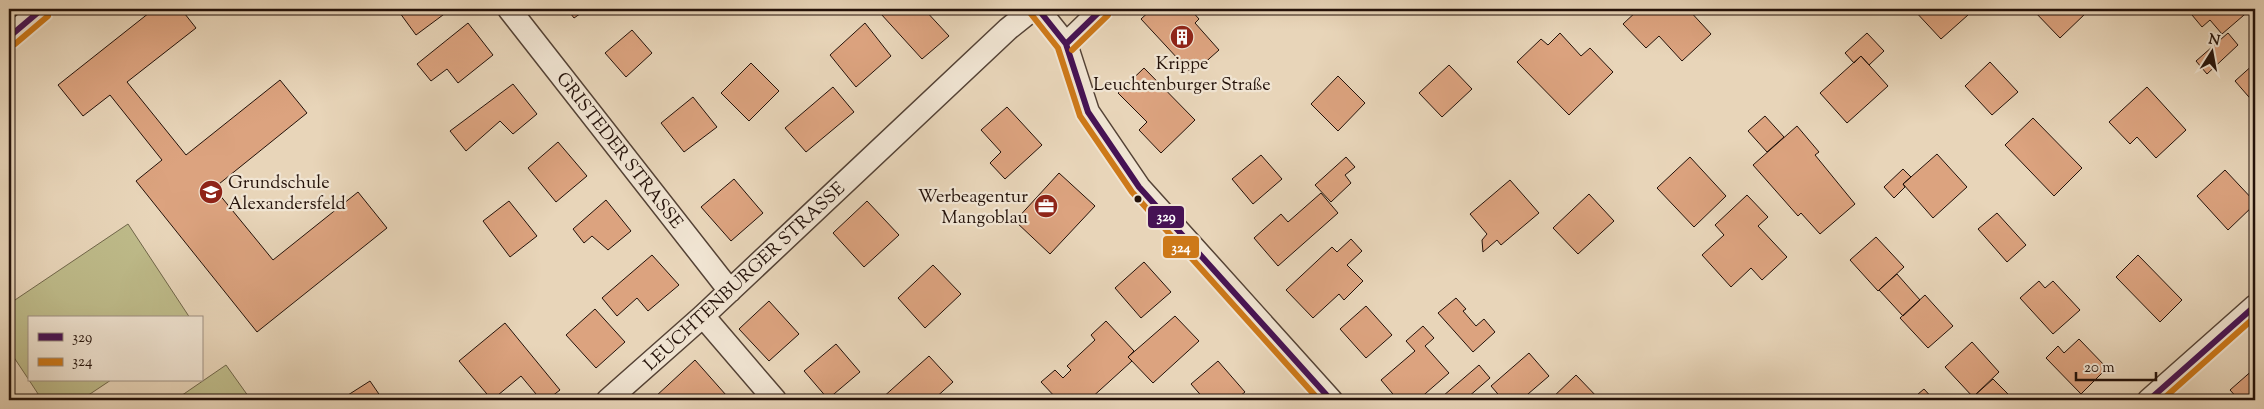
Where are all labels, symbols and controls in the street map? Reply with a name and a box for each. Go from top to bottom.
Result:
building icon: Krippe Leuchtenburger Straße [1169,24,1195,50]
north arrow [2186,28,2236,78]
text: N [2207,30,2221,52]
place label: Krippe Leuchtenburger Straße [1093,52,1271,99]
street label: GRISTEDER STRASSE [549,67,688,235]
place label: Grundschule Alexandersfeld [228,171,346,218]
street label: LEUCHTENBURGER STRASSE [639,177,852,378]
school or university icon: Grundschule Alexandersfeld [198,179,224,205]
place label: Werbeagentur Mangoblau [918,185,1028,232]
office icon: Werbeagentur Mangoblau [1033,193,1059,219]
unlabelled marker [1133,194,1143,204]
line badge: 329 [1147,205,1185,229]
text: 329 [1156,208,1176,228]
line badge: 324 [1162,235,1200,259]
text: 324 [1171,239,1191,259]
legend [28,316,202,382]
text: 329 [72,328,92,349]
scale bar [2076,349,2156,381]
text: 324 [72,352,93,373]
text: 20 m [2084,358,2115,379]

